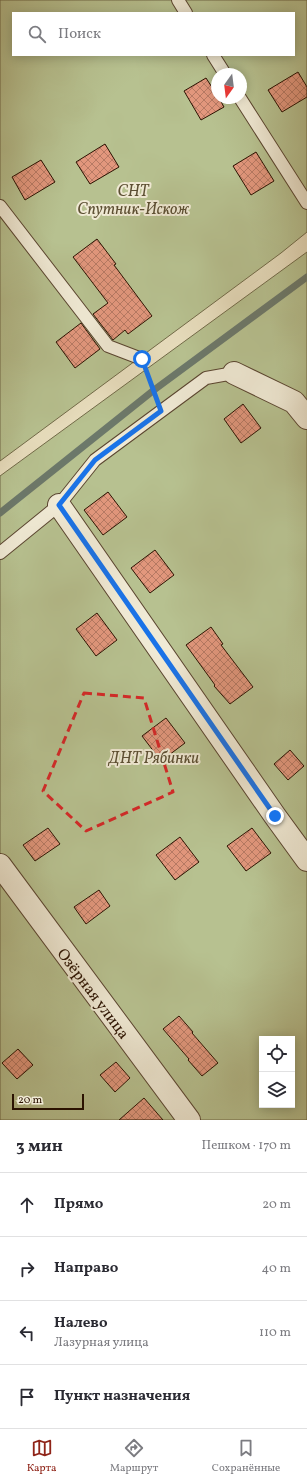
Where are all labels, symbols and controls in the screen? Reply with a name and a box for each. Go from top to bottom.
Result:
search box [12,12,295,56]
icon: search [26,23,48,45]
text: Поиск [58,24,101,45]
north arrow [211,68,247,104]
park label: СНТ Спутник-Искож [77,181,189,221]
route start [133,350,151,368]
park label: ДНТ Рябинки [108,748,199,770]
route end [266,807,284,825]
street label: Озёрная улица [51,944,134,1044]
map controls [259,1036,295,1108]
button: locate [259,1036,295,1072]
button: layers [259,1072,295,1108]
scale bar [12,1092,84,1111]
text: 20 m [18,1093,42,1108]
text: 3 мин [16,1135,63,1158]
text: Пешком · 170 m [202,1137,291,1155]
icon: ahead [16,1194,38,1216]
text: Прямо [54,1194,103,1215]
text: 20 m [262,1196,291,1214]
icon: right [16,1258,38,1280]
text: Направо [54,1258,118,1279]
text: 40 m [262,1260,291,1278]
text: Налево [54,1313,108,1334]
icon: left [16,1322,38,1344]
text: 110 m [259,1324,291,1342]
text: Лазурная улица [54,1334,149,1352]
icon: arrive [16,1386,38,1408]
text: Пункт назначения [54,1386,190,1407]
tab: Карта [27,1437,57,1476]
tab: Маршрут [110,1437,158,1476]
tab: Сохранённые [212,1437,280,1476]

